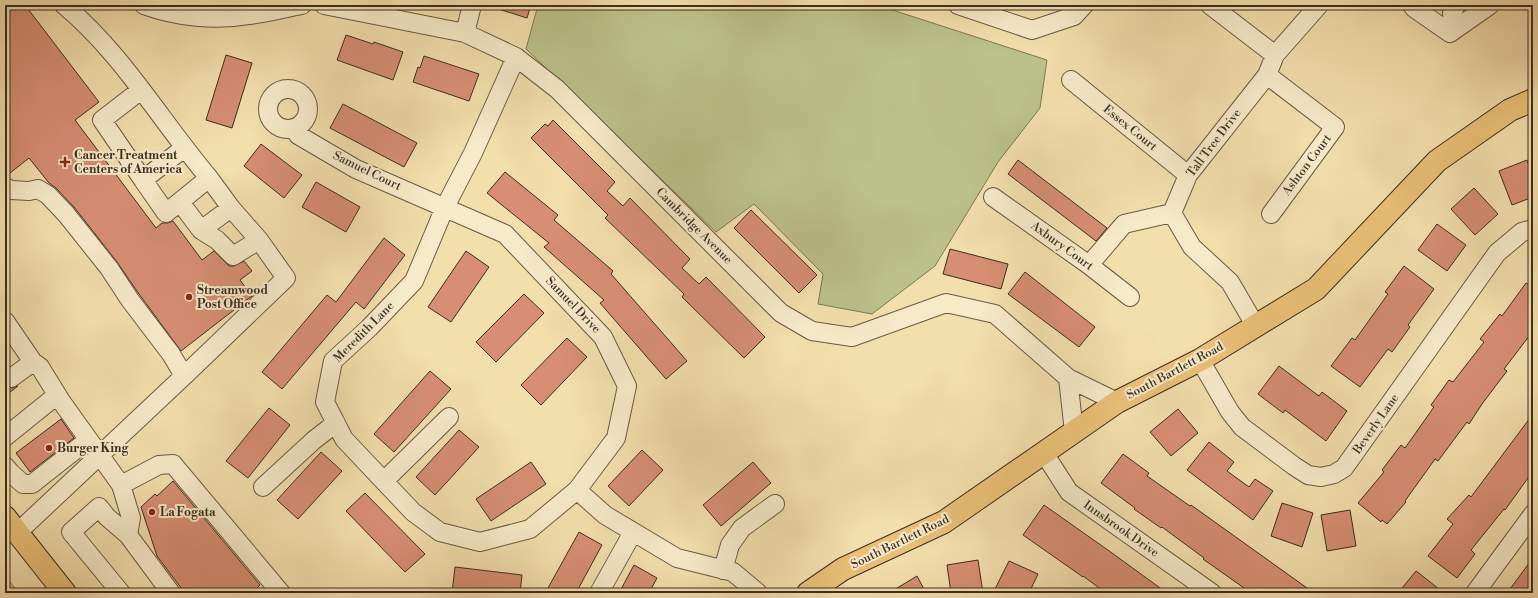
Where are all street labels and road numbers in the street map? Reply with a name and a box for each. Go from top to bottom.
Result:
street label: Essex Court [1100,102,1161,155]
street label: Tall Tree Drive [1183,106,1245,180]
street label: Ashton Court [1279,131,1335,199]
street label: Samuel Court [330,148,404,194]
street label: Cambridge Avenue [653,185,735,267]
street label: Axbury Court [1027,218,1097,274]
street label: Samuel Drive [542,274,604,336]
street label: Meredith Lane [331,299,397,365]
street label: South Bartlett Road [1124,339,1226,403]
street label: Beverly Lane [1349,391,1402,458]
street label: Innsbrook Drive [1080,497,1162,561]
street label: South Bartlett Road [848,512,952,572]

